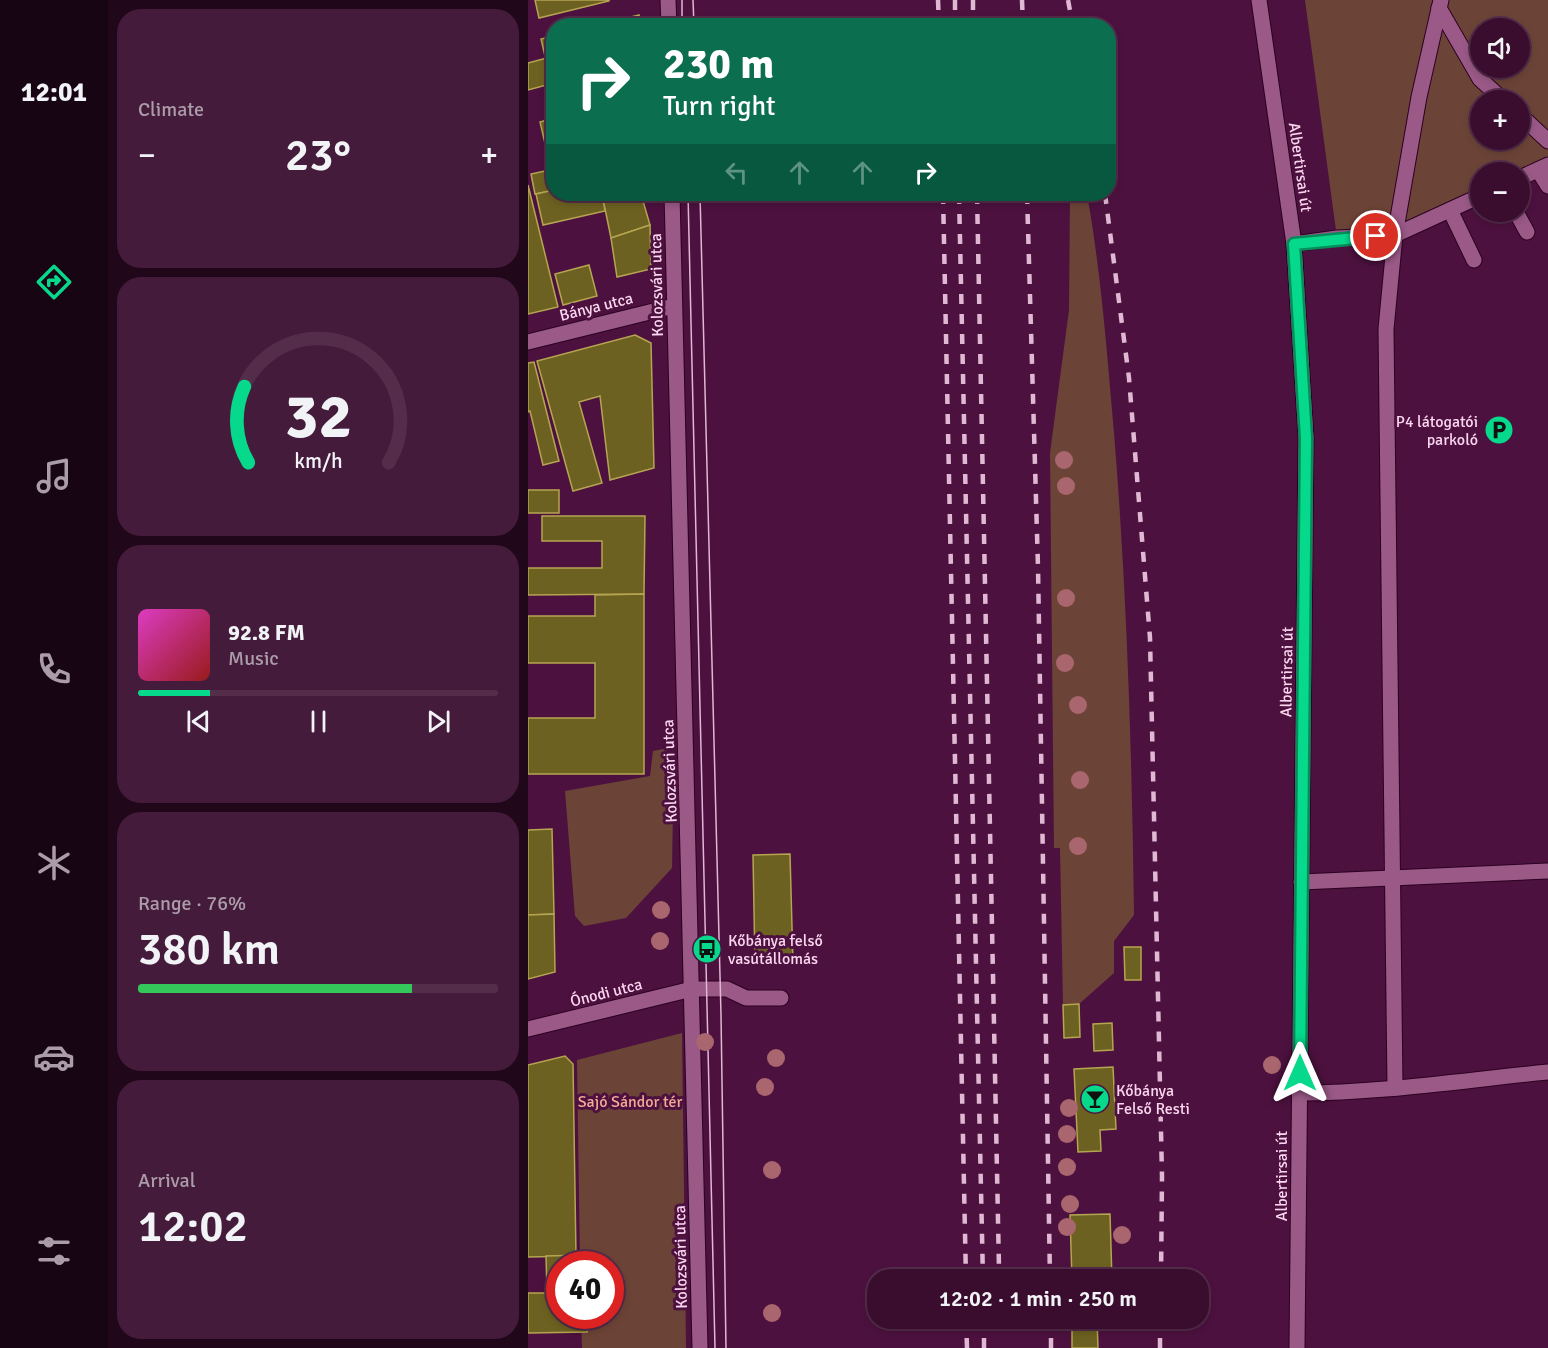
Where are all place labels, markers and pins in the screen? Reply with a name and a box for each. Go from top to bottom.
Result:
pin [1350,210,1401,261]
place label: P4 látogatói parkoló [1396,412,1478,450]
parking icon: P4 látogatói parkoló [1483,414,1515,446]
place label: Kőbánya felső vasútállomás [728,931,823,969]
bus stop icon: Kőbánya felső vasútállomás [691,933,723,965]
place label: Kőbánya Felső Resti [1116,1081,1190,1119]
bar icon: Kőbánya Felső Resti [1079,1083,1111,1115]

